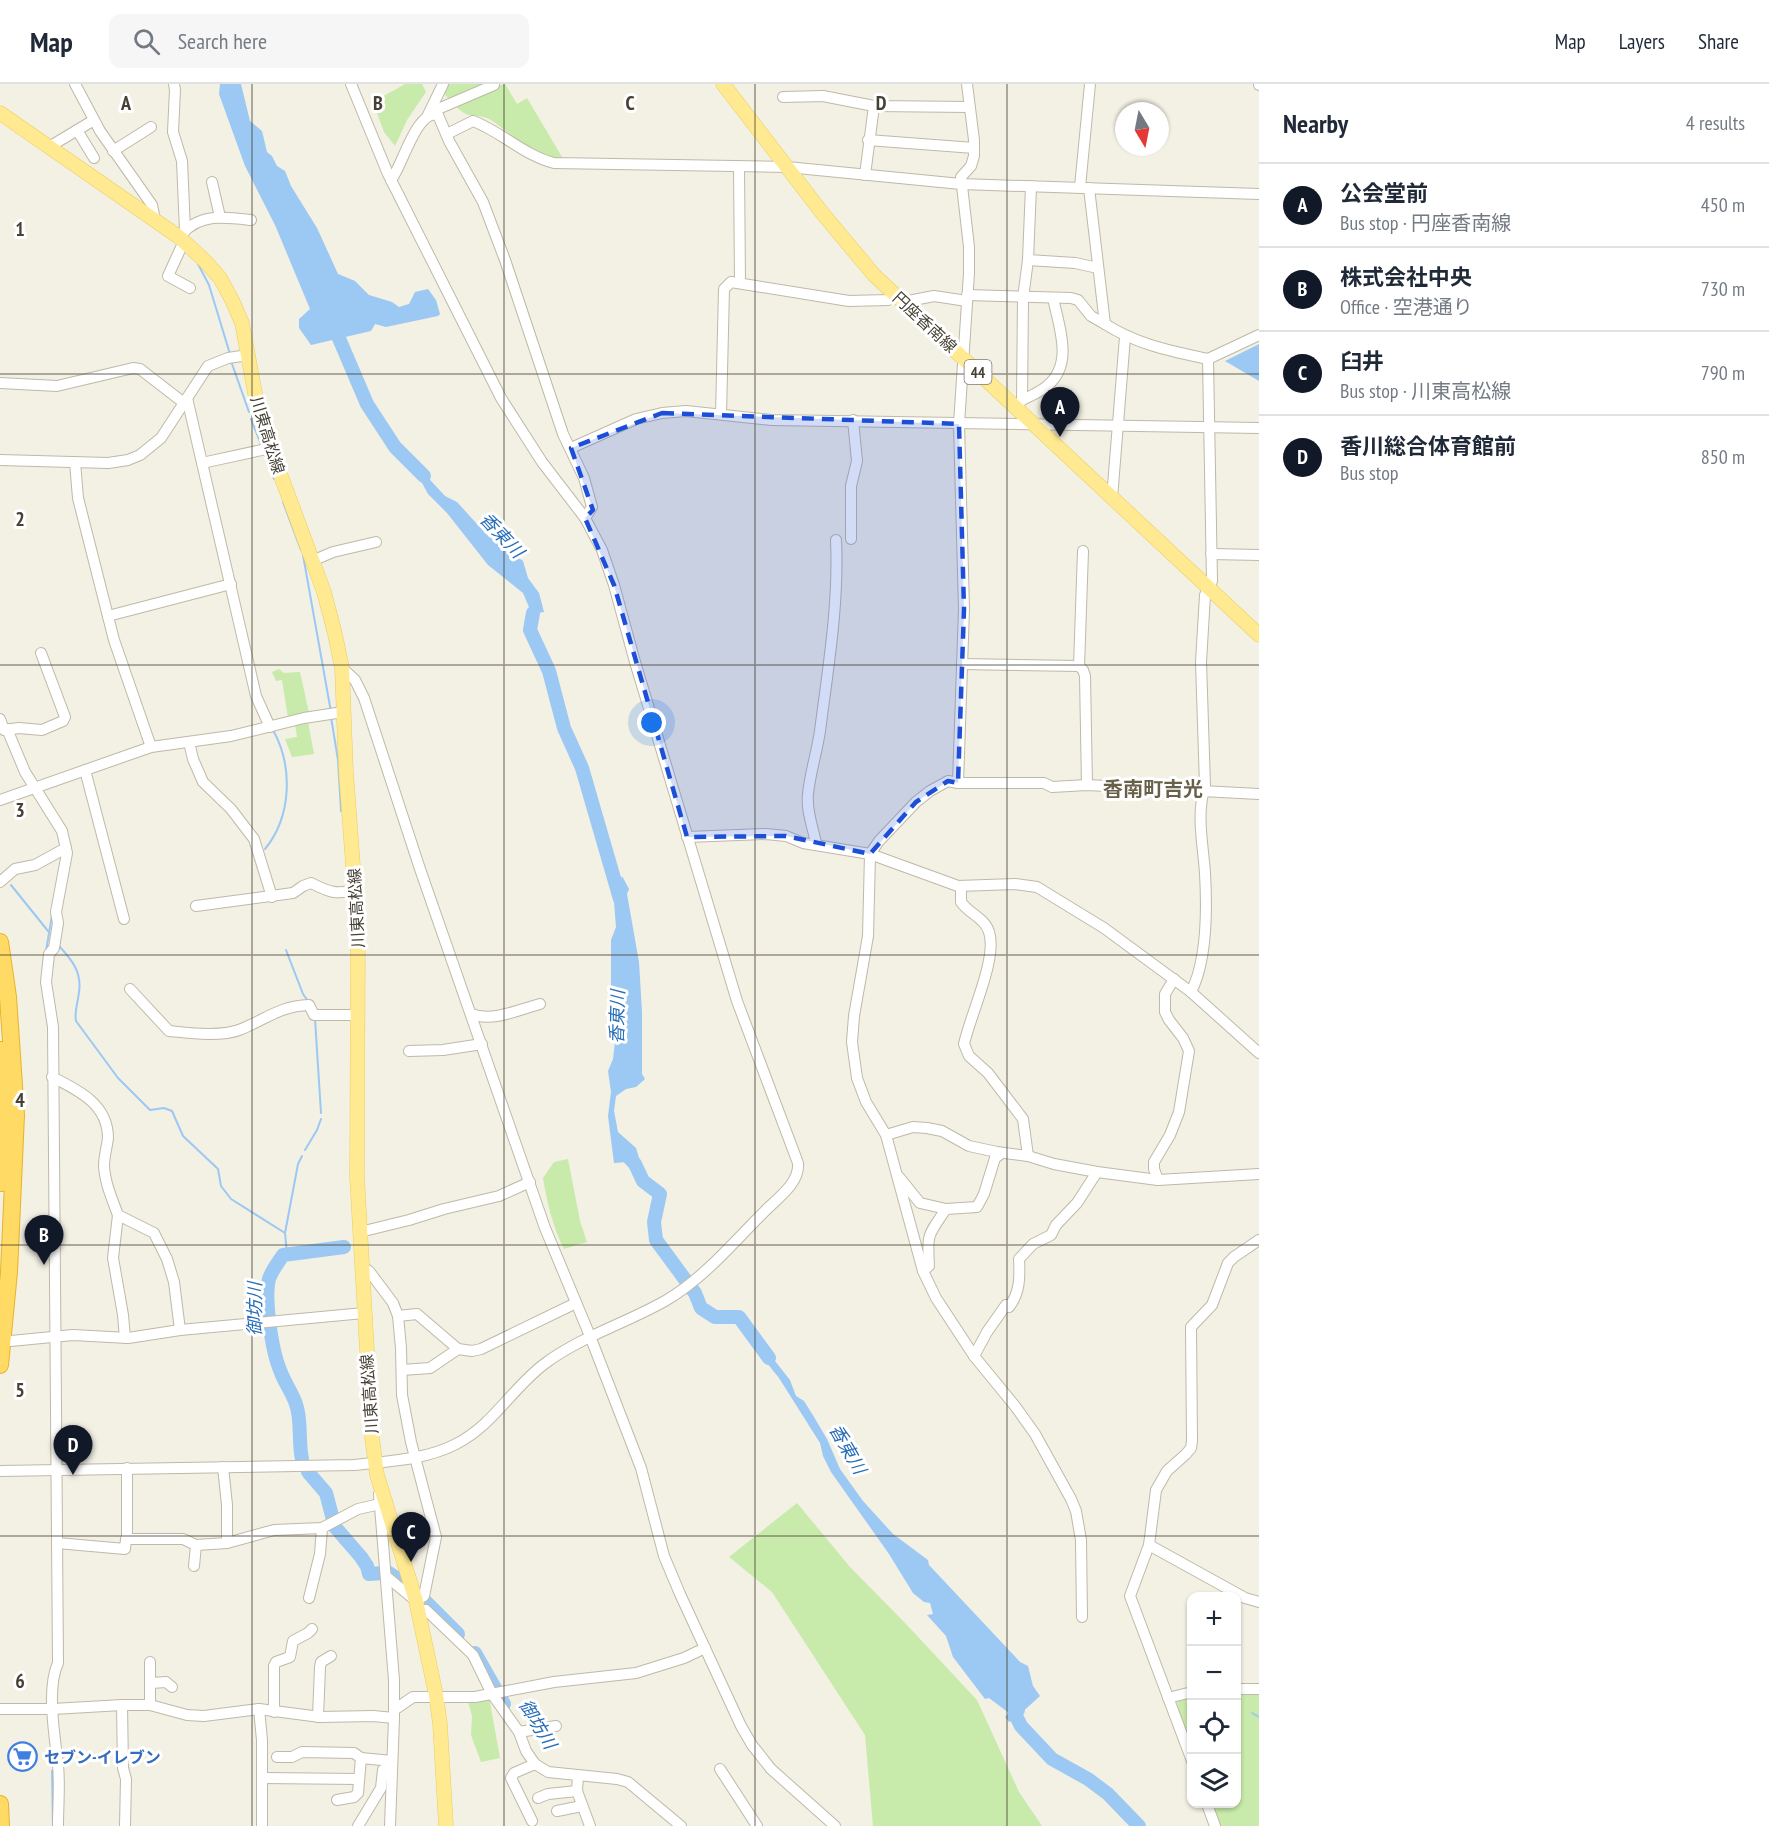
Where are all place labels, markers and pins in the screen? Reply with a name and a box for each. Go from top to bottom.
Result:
pin: A [1040,388,1080,437]
pin: B [24,1216,63,1265]
pin: D [54,1426,92,1475]
pin: C [392,1512,430,1562]
supermarket icon: セブン-イレブン [7,1741,39,1773]
place label: セブン-イレブン [44,1747,161,1767]

